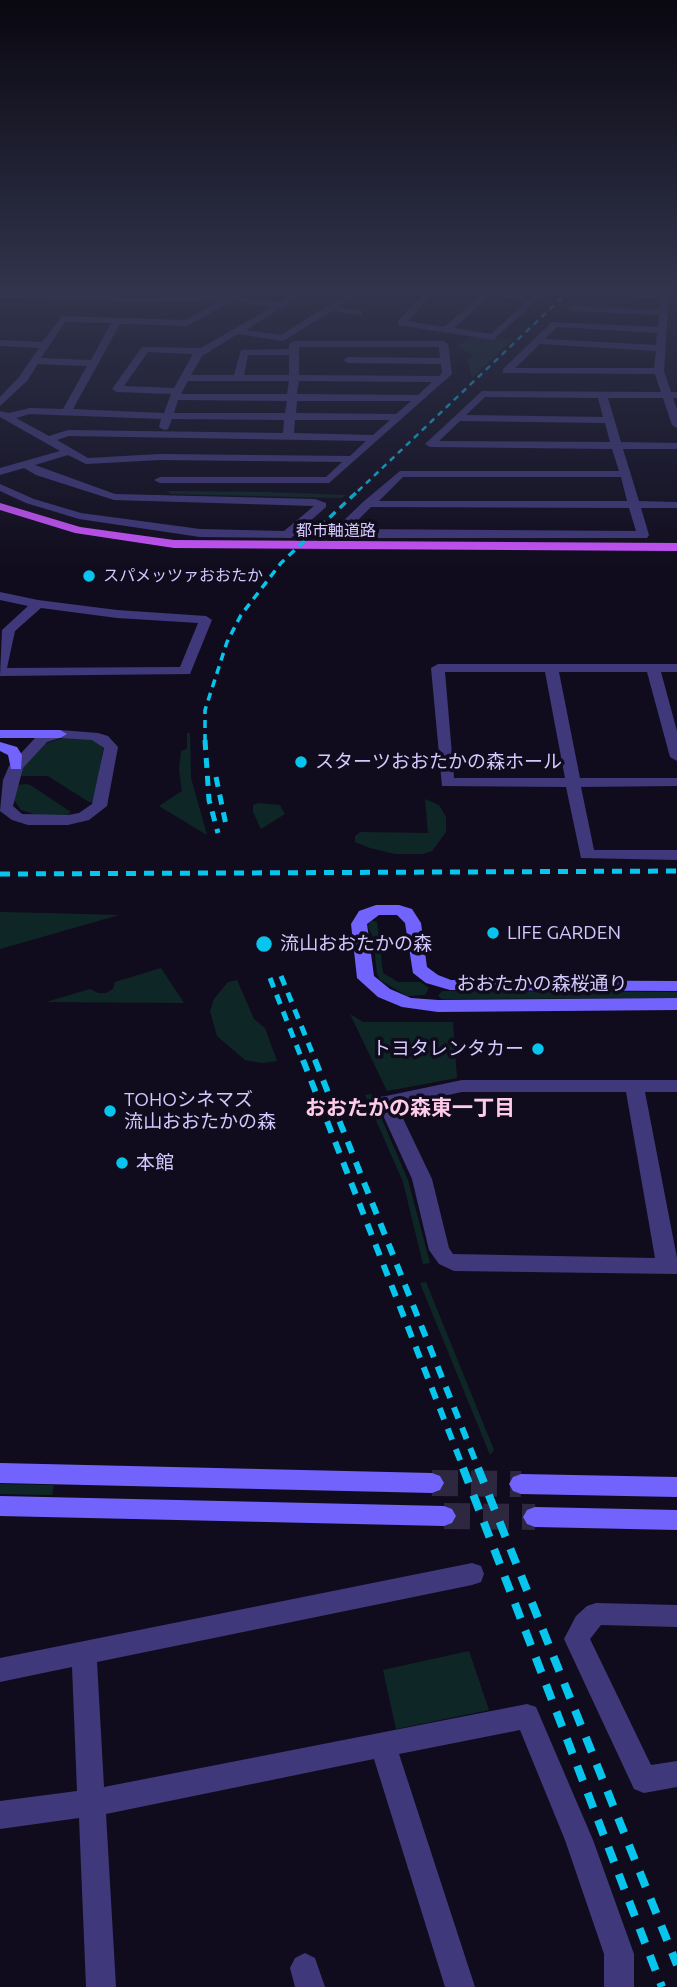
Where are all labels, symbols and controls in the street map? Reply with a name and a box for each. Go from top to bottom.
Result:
street label: 都市軸道路 [296,521,376,541]
place label: スパメッツァおおたか [103,566,263,586]
marker: スパメッツァおおたか [81,568,97,584]
place label: スターツおおたかの森ホール [315,751,562,773]
marker: スターツおおたかの森ホール [293,754,309,770]
place label: LIFE GARDEN [507,922,621,944]
marker: LIFE GARDEN [485,925,501,941]
place label: 流山おおたかの森 [280,933,432,955]
marker: 流山おおたかの森 [254,934,274,954]
street label: おおたかの森桜通り [457,973,627,995]
place label: トヨタレンタカー [372,1038,524,1060]
marker: トヨタレンタカー [530,1041,546,1057]
place label: TOHOシネマズ 流山おおたかの森 [124,1089,276,1133]
district label: おおたかの森東一丁目 [305,1095,515,1121]
marker: TOHOシネマズ 流山おおたかの森 [102,1103,118,1119]
place label: 本館 [136,1152,174,1174]
marker: 本館 [114,1155,130,1171]

